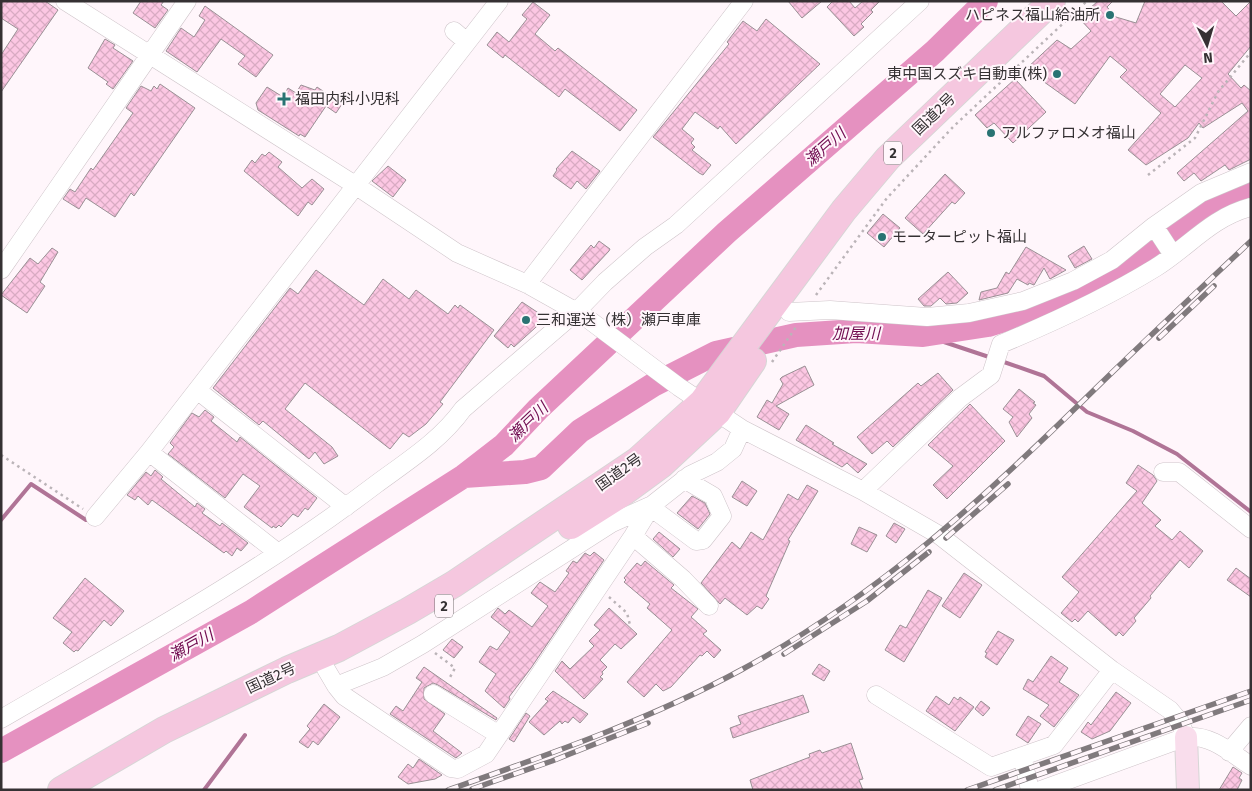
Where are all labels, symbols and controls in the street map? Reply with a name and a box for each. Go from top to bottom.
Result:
place label: ハピネス福山給油所 [965,6,1100,24]
marker: ハピネス福山給油所 [1104,9,1116,21]
north arrow [1182,20,1232,70]
text: N [1203,49,1213,66]
place label: 東中国スズキ自動車(株) [887,65,1047,83]
marker: 東中国スズキ自動車(株) [1051,68,1063,80]
street label: 国道2号 [909,89,959,139]
place label: 福田内科小児科 [295,90,400,108]
marker: 福田内科小児科 [277,92,291,106]
water label: 瀬戸川 [801,123,851,170]
place label: アルファロメオ福山 [1001,124,1136,142]
marker: アルファロメオ福山 [985,127,997,139]
road number: 2 [884,142,902,164]
place label: モーターピット福山 [892,228,1027,246]
marker: モーターピット福山 [876,231,888,243]
place label: 三和運送（株）瀬戸車庫 [536,311,701,329]
marker: 三和運送（株）瀬戸車庫 [520,314,532,326]
water label: 加屋川 [832,324,882,343]
water label: 瀬戸川 [504,397,553,446]
street label: 国道2号 [592,450,646,494]
road number: 2 [435,594,453,618]
water label: 瀬戸川 [165,624,218,665]
street label: 国道2号 [243,659,299,697]

